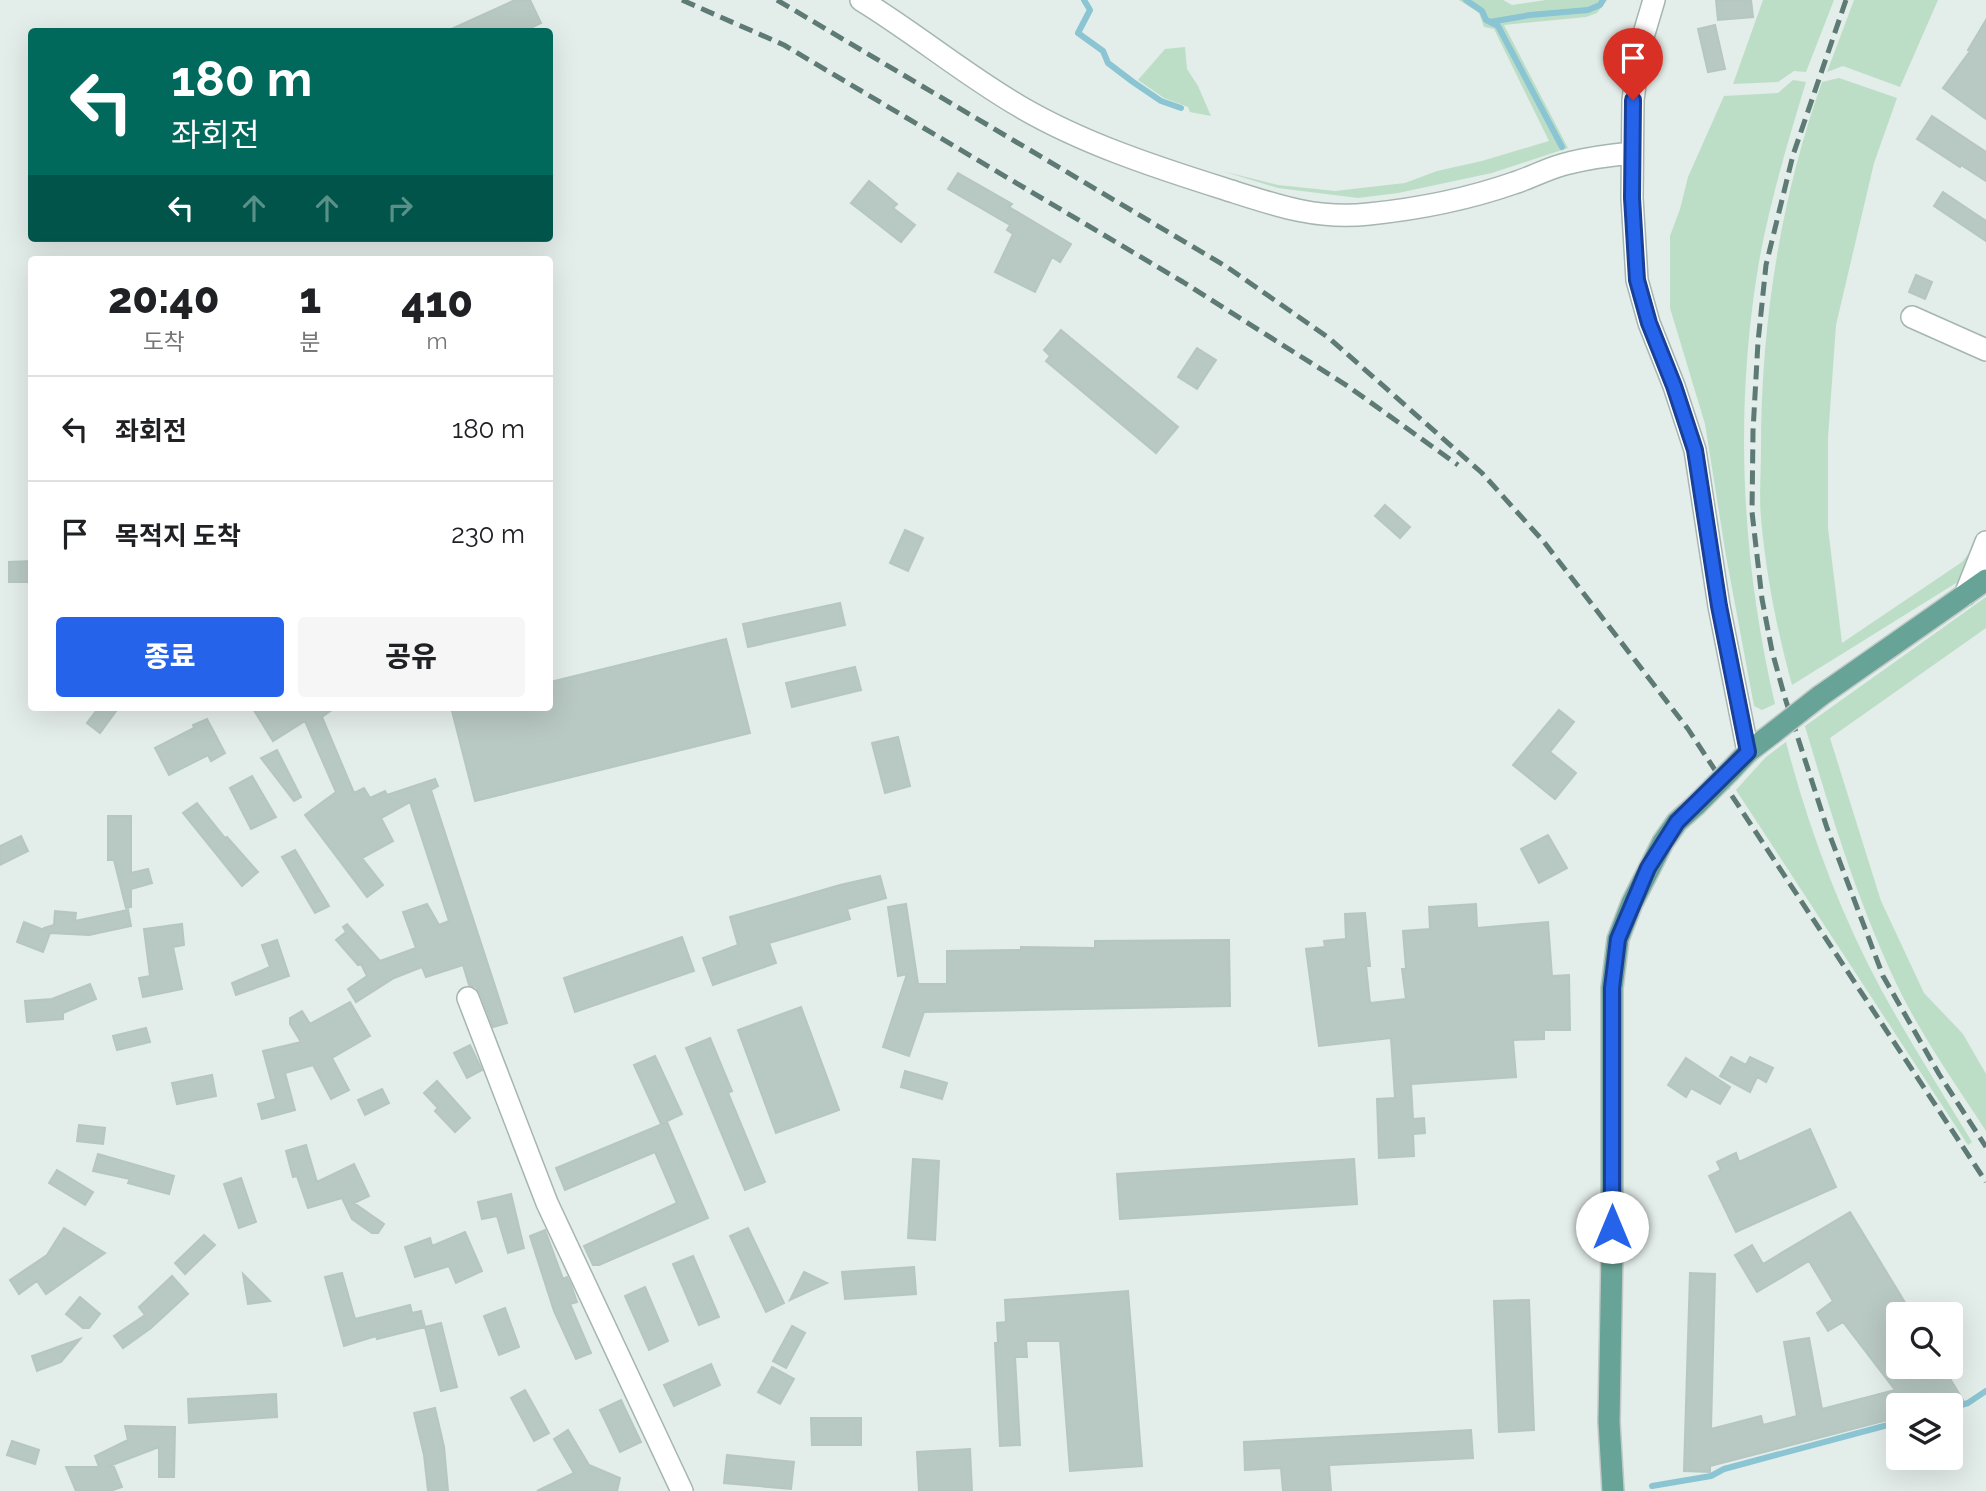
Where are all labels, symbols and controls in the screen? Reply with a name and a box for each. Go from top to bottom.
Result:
pin [1603,28,1663,100]
icon: arrive [1614,39,1652,77]
text: 180 m [171,50,312,107]
icon: left [56,56,147,147]
text: 좌회전 [171,116,259,153]
icon: left [162,189,200,227]
icon: ahead [235,189,273,227]
icon: ahead [308,189,346,227]
icon: right [381,189,419,227]
text: 20:40 [108,274,220,323]
text: 1 [300,274,321,323]
text: 410 [401,278,473,327]
text: m [427,327,448,354]
text: 도착 [143,328,185,355]
text: 분 [300,328,321,355]
icon: left [56,410,94,448]
text: 180 m [452,414,525,444]
text: 좌회전 [115,416,187,446]
icon: arrive [56,515,94,553]
text: 230 m [451,519,525,549]
text: 목적지 도착 [115,521,241,551]
button: 종료 [56,617,284,697]
button: 공유 [298,617,525,697]
position arrow [1575,1190,1649,1264]
map controls [1886,1302,1963,1470]
button: search [1886,1302,1963,1379]
button: layers [1886,1393,1963,1470]

